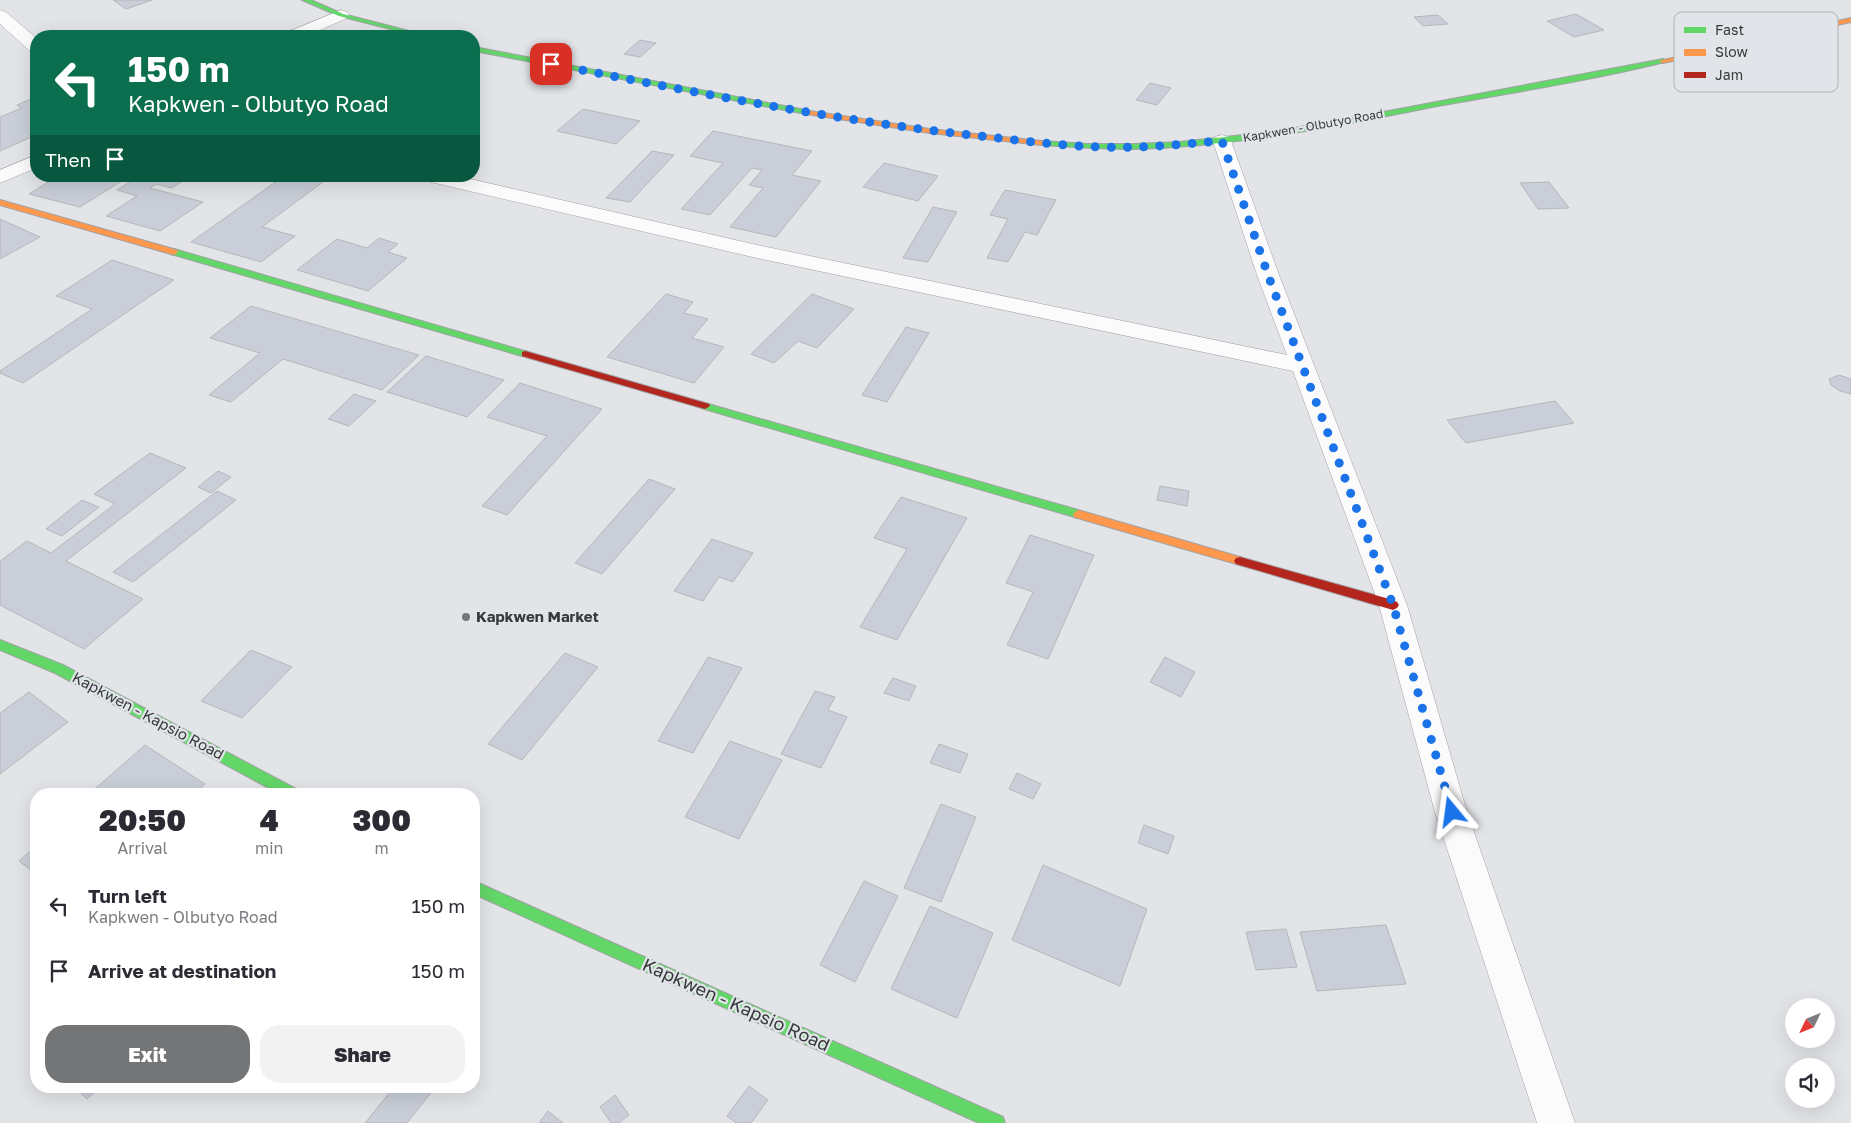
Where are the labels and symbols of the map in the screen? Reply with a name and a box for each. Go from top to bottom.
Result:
legend [1674,12,1838,92]
text: Fast [1715,21,1744,38]
pin [530,43,572,85]
text: Slow [1715,43,1748,60]
text: Jam [1715,66,1743,83]
street label: Kapkwen - Olbutyo Road [1242,106,1384,145]
place label: Kapkwen Market [476,607,599,625]
marker: Kapkwen Market [460,611,472,623]
street label: Kapkwen - Kapsio Road [70,667,227,763]
position arrow [1425,785,1477,837]
street label: Kapkwen - Kapsio Road [639,953,834,1055]
north arrow [1785,998,1835,1048]

